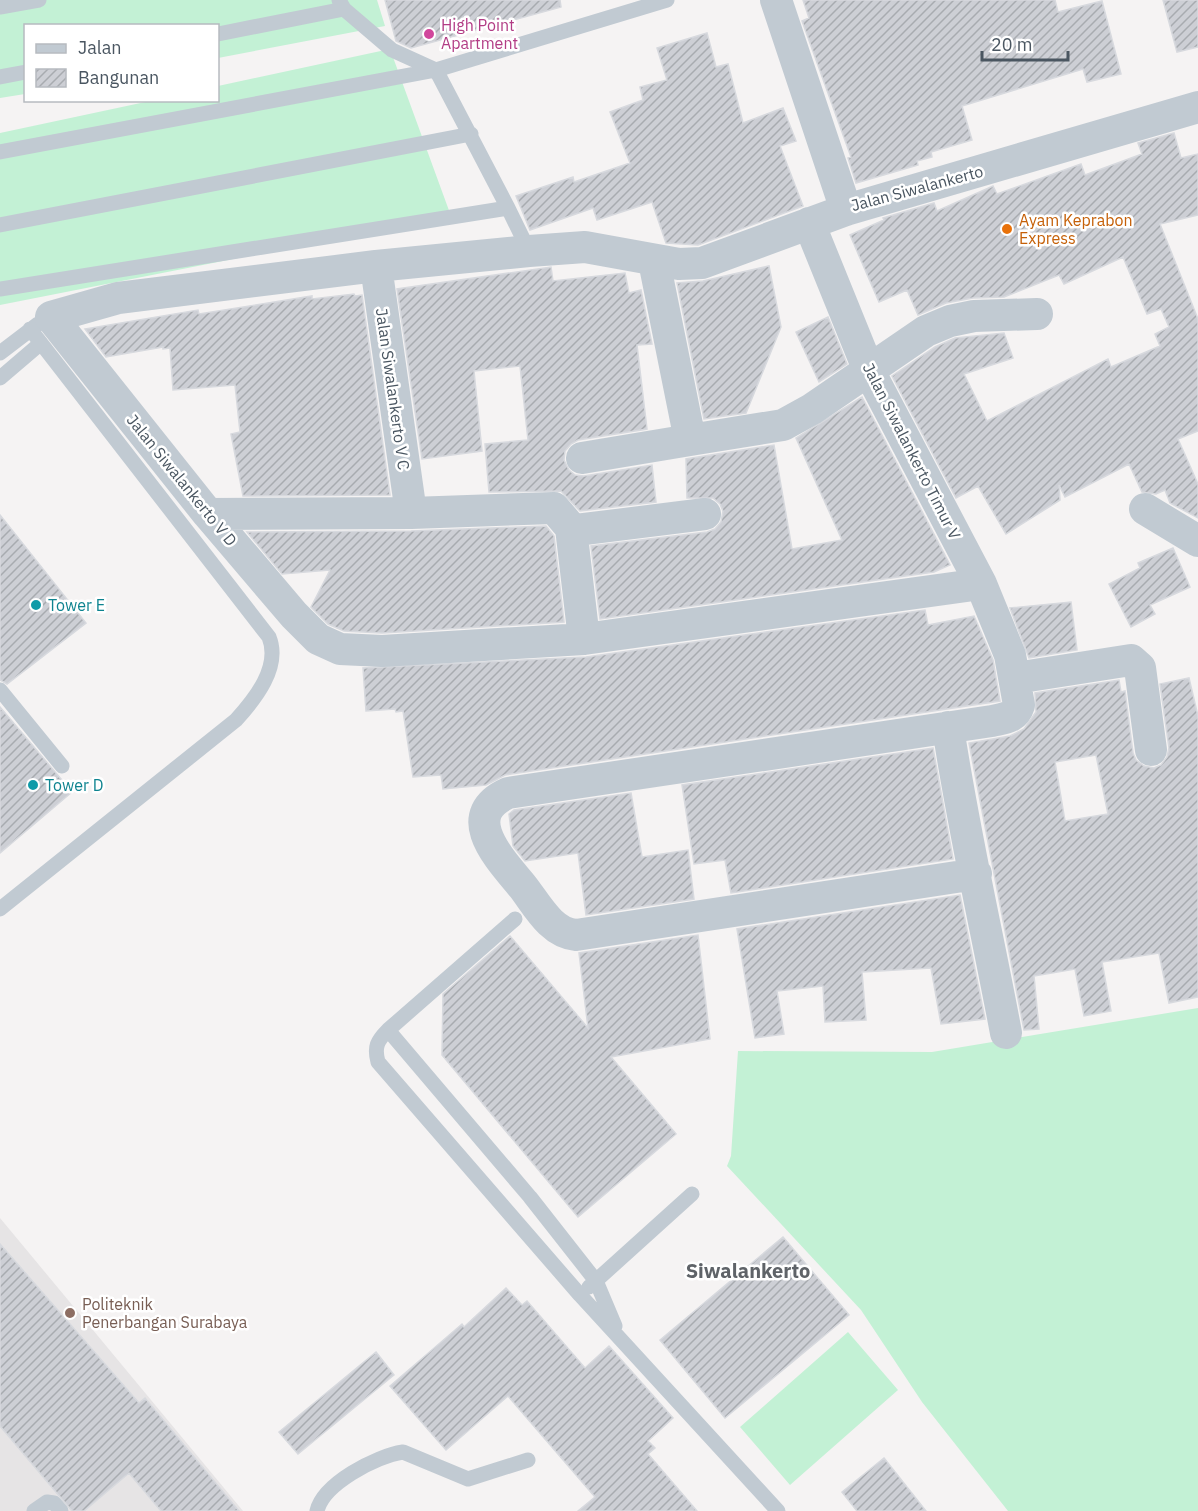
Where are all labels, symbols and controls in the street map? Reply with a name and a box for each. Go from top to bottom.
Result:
place label: High Point Apartment [441,15,518,53]
legend [24,24,219,102]
scale bar [982,24,1068,62]
marker: High Point Apartment [422,27,436,41]
text: 20 m [991,33,1033,56]
text: Jalan [78,36,122,59]
text: Bangunan [78,66,159,89]
street label: Jalan Siwalankerto [849,161,985,215]
place label: Ayam Keprabon Express [1019,210,1133,248]
marker: Ayam Keprabon Express [1000,222,1014,236]
street label: Jalan Siwalankerto V C [372,307,414,471]
street label: Jalan Siwalankerto Timur V [859,359,965,543]
street label: Jalan Siwalankerto V D [123,410,241,550]
place label: Tower E [48,595,105,615]
marker: Tower E [29,598,43,612]
place label: Tower D [45,775,103,795]
marker: Tower D [26,778,40,792]
district label: Siwalankerto [686,1257,810,1284]
place label: Politeknik Penerbangan Surabaya [82,1294,248,1332]
marker: Politeknik Penerbangan Surabaya [63,1306,77,1320]

